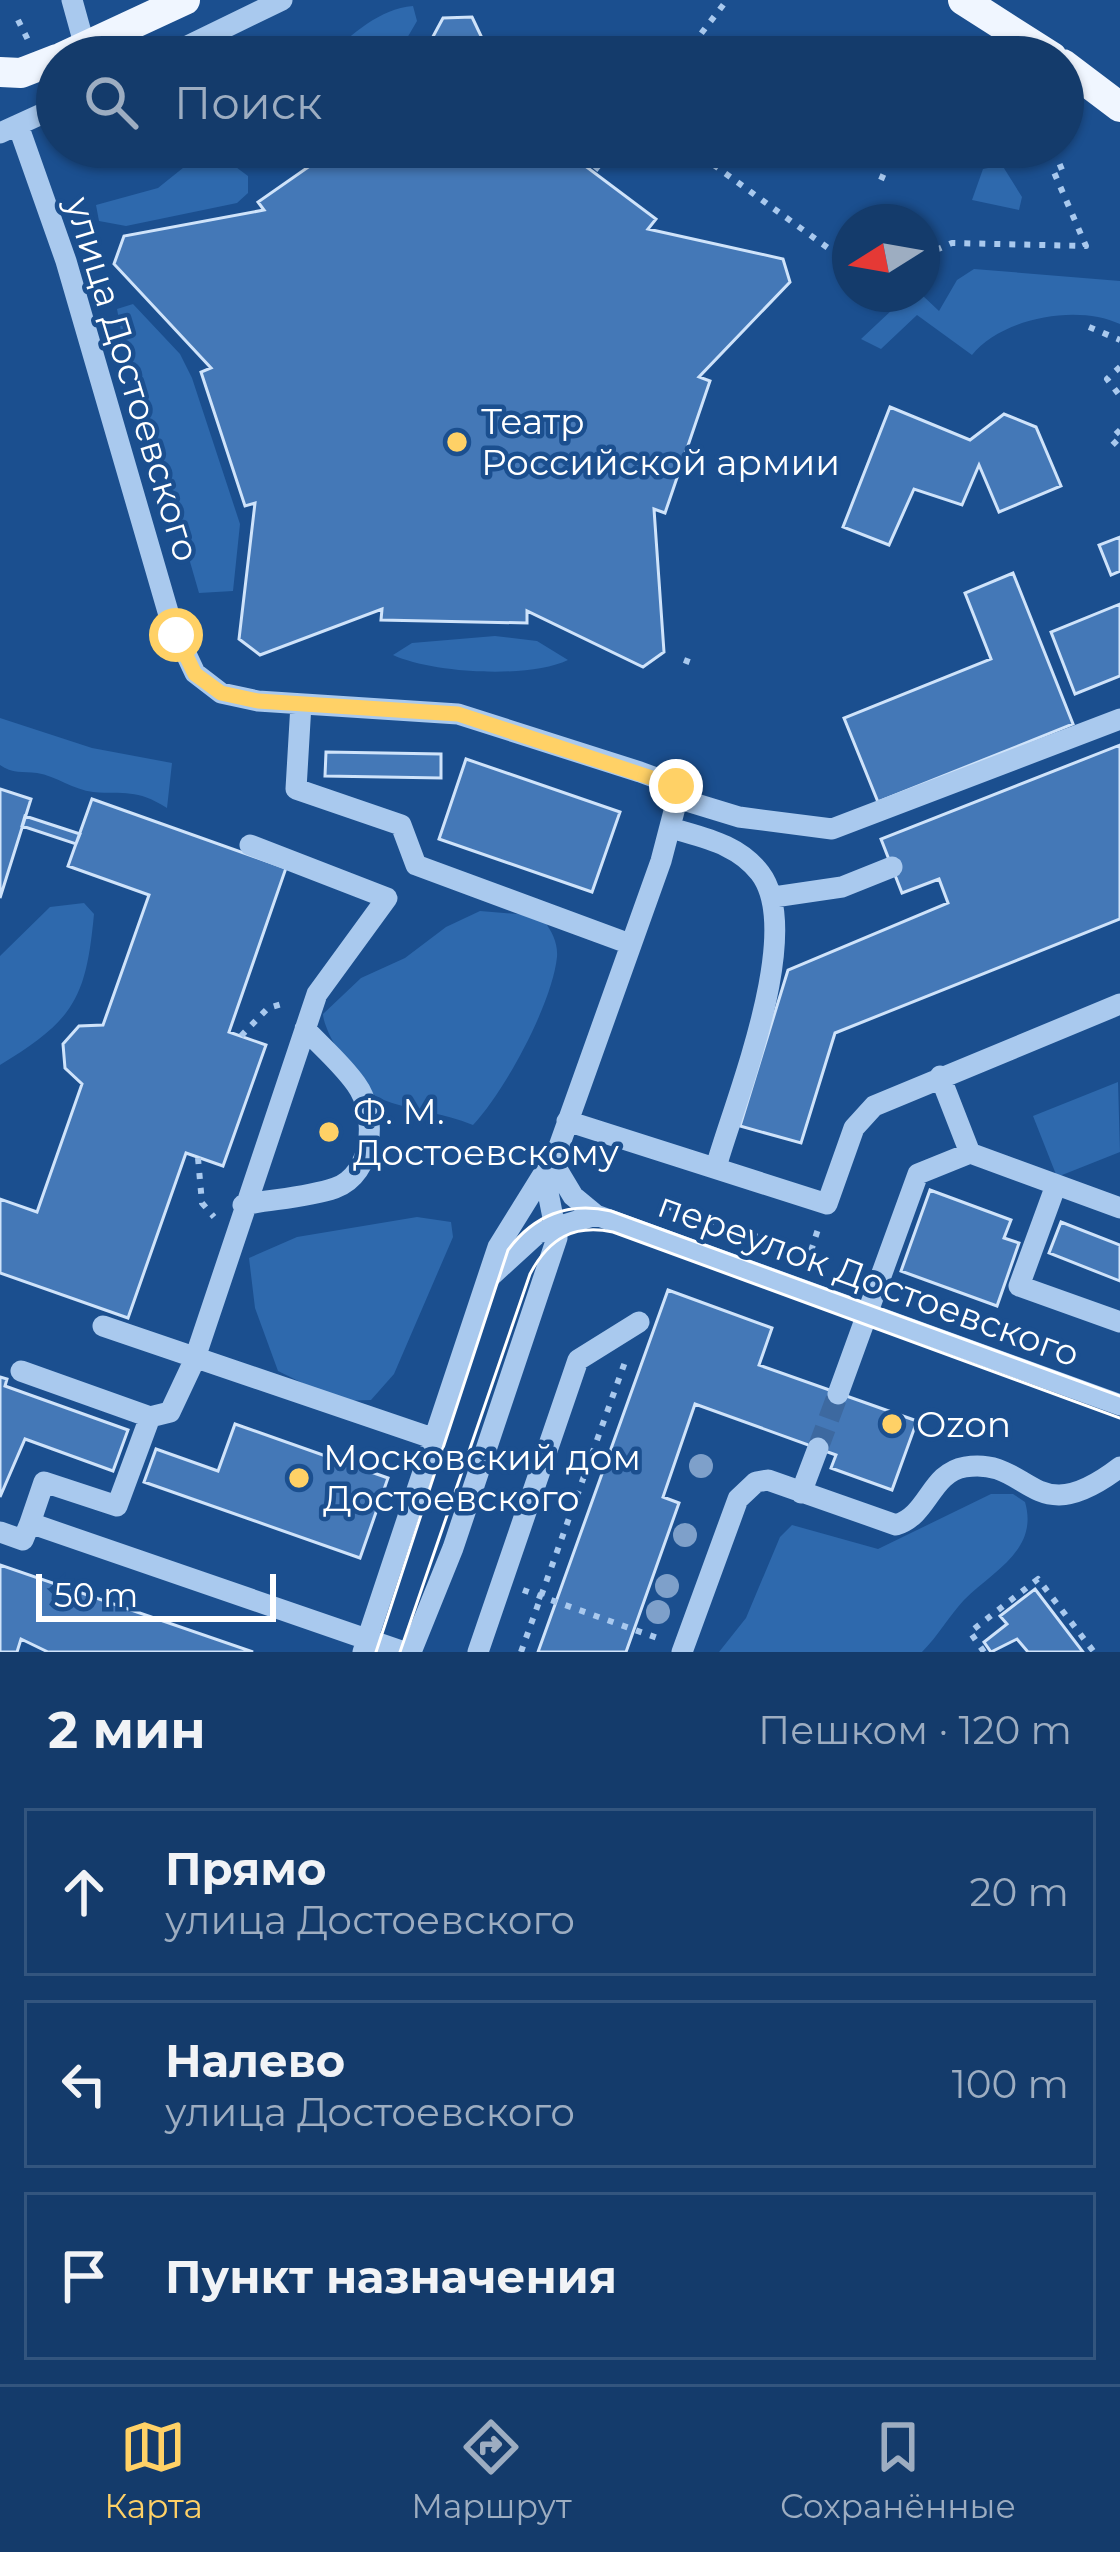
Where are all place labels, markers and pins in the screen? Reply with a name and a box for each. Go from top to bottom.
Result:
place label: Театр Российской армии [481,399,840,484]
marker: Театр Российской армии [444,429,470,455]
place label: Ф. М. Достоевскому [353,1089,619,1174]
marker: Ф. М. Достоевскому [316,1119,342,1145]
place label: Ozon [916,1402,1011,1446]
marker: Ozon [879,1411,905,1437]
place label: Московский дом Достоевского [323,1435,641,1520]
marker: Московский дом Достоевского [286,1465,312,1491]

